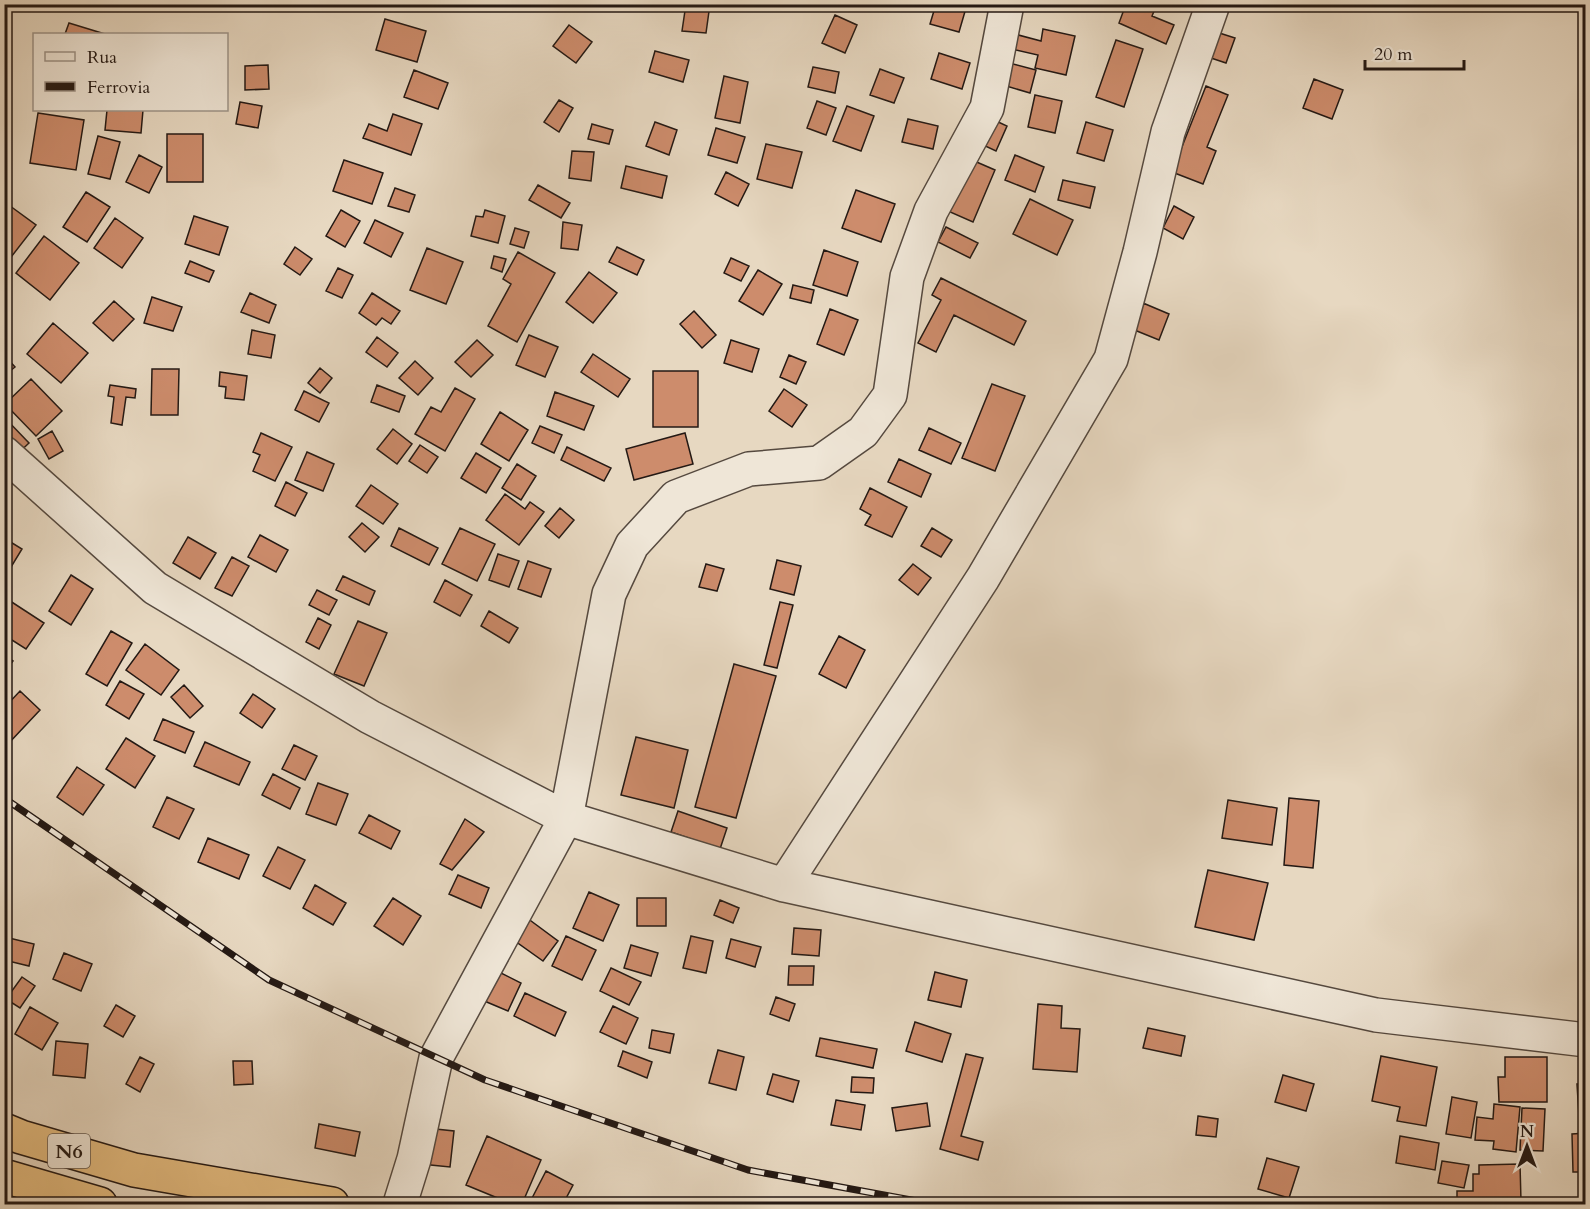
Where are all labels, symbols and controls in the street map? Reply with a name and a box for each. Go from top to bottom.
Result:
legend [33,33,228,111]
scale bar [1365,33,1464,71]
text: 20 m [1374,42,1413,67]
text: Rua [87,45,117,70]
text: Ferrovia [87,75,150,100]
north arrow [1497,1116,1557,1176]
text: N [1520,1121,1534,1143]
road number: N6 [48,1134,90,1168]

